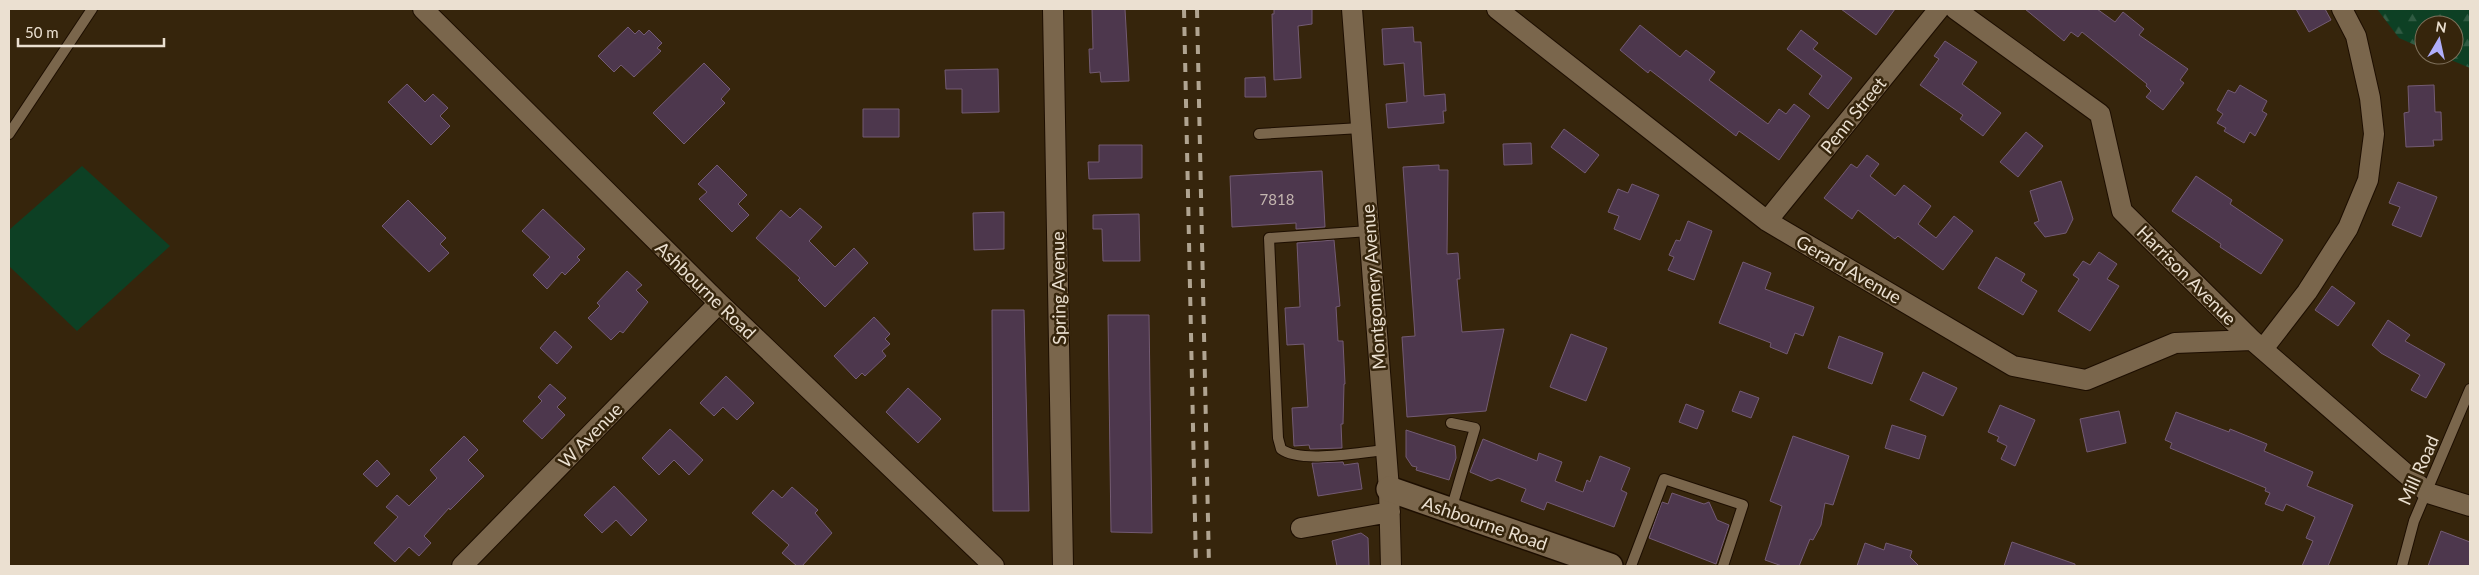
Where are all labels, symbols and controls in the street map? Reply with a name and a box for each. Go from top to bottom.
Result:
scale bar [18,15,164,47]
north arrow [2414,15,2464,65]
text: N [2434,17,2448,36]
text: 50 m [25,23,59,41]
street label: Penn Street [1816,72,1891,158]
house number: 7818 [1260,190,1294,208]
street label: Montgomery Avenue [1356,204,1390,370]
street label: Harrison Avenue [2133,221,2241,329]
street label: Gerard Avenue [1792,230,1906,308]
street label: Spring Avenue [1046,231,1070,345]
street label: Ashbourne Road [651,237,761,343]
street label: W Avenue [554,398,626,472]
street label: Mill Road [2393,432,2443,508]
street label: Ashbourne Road [1419,491,1551,555]

